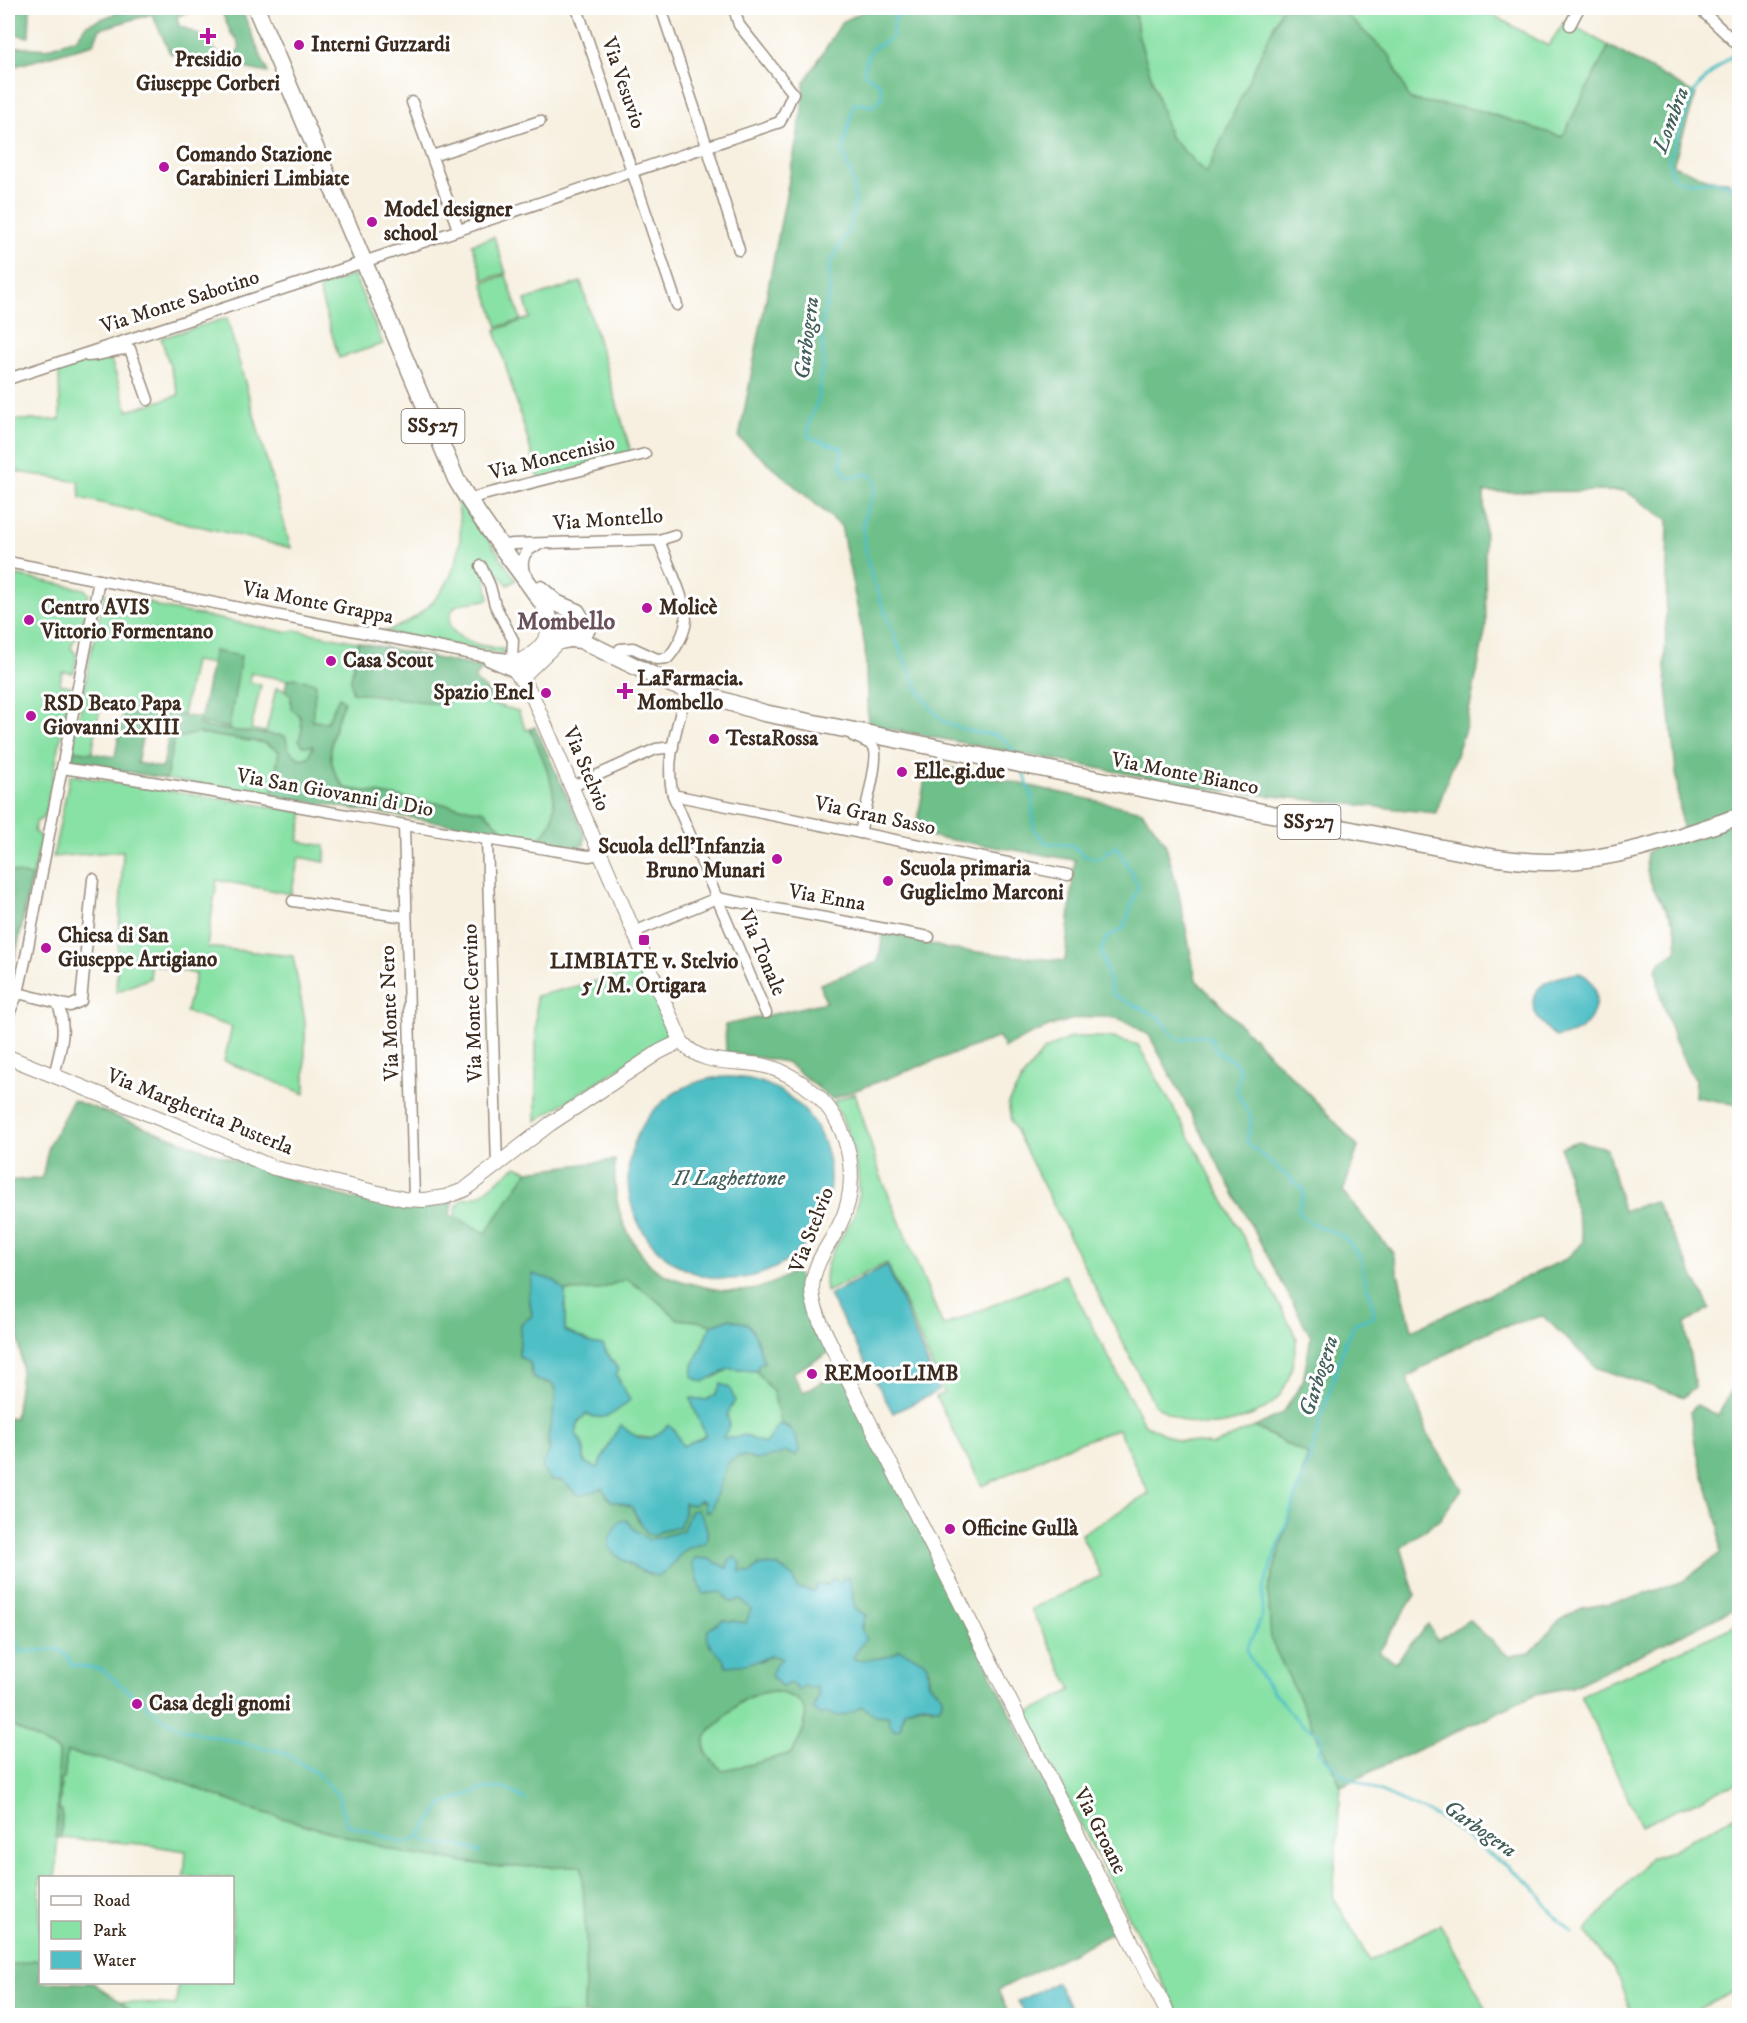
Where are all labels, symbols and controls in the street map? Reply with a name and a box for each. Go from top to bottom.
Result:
marker: Presidio Giuseppe Corberi [199,27,217,45]
place label: Interni Guzzardi [311,32,451,58]
street label: Via Vesuvio [595,33,651,132]
marker: Interni Guzzardi [292,38,306,52]
place label: Presidio Giuseppe Corberi [136,47,281,97]
water label: Lombra [1646,84,1695,158]
place label: Comando Stazione Carabinieri Limbiate [176,142,350,192]
marker: Comando Stazione Carabinieri Limbiate [157,160,171,174]
place label: Model designer school [384,197,514,247]
marker: Model designer school [365,215,379,229]
street label: Via Monte Sabotino [97,264,263,340]
water label: Garbogera [789,295,825,381]
road number: SS527 [402,409,464,443]
street label: Via Moncenisio [485,430,618,486]
street label: Via Montello [551,503,664,537]
street label: Via Monte Grappa [239,575,396,630]
place label: Centro AVIS Vittorio Formentano [40,595,213,645]
place label: Molicè [659,595,718,621]
marker: Molicè [640,601,654,615]
district label: Mombello [517,607,616,637]
marker: Centro AVIS Vittorio Formentano [22,613,36,627]
place label: Casa Scout [343,648,434,674]
marker: Casa Scout [324,654,338,668]
place label: LaFarmacia. Mombello [637,666,743,716]
place label: Spazio Enel [434,680,535,706]
marker: LaFarmacia. Mombello [618,684,632,698]
marker: Spazio Enel [539,686,553,700]
place label: RSD Beato Papa Giovanni XXIII [43,691,182,741]
marker: RSD Beato Papa Giovanni XXIII [24,709,38,723]
street label: Via Stelvio [556,722,615,815]
place label: TestaRossa [725,726,819,752]
marker: TestaRossa [707,732,721,746]
street label: Via Monte Bianco [1108,747,1261,801]
place label: Elle.gi.due [914,759,1005,785]
street label: Via San Giovanni di Dio [234,763,435,823]
marker: Elle.gi.due [895,765,909,779]
street label: Via Gran Sasso [811,790,938,842]
road number: SS527 [1278,805,1340,839]
place label: Scuola dell'Infanzia Bruno Munari [598,834,766,884]
marker: Scuola dell'Infanzia Bruno Munari [770,852,784,866]
place label: Scuola primaria Guglielmo Marconi [900,856,1064,906]
marker: Scuola primaria Guglielmo Marconi [881,874,895,888]
street label: Via Enna [785,878,868,918]
street label: Via Tonale [732,905,792,1000]
place label: Chiesa di San Giuseppe Artigiano [58,923,217,973]
street label: Via Monte Cervino [457,923,489,1084]
marker: LIMBIATE v. Stelvio 5 / M. Ortigara [637,933,651,947]
marker: Chiesa di San Giuseppe Artigiano [39,941,53,955]
street label: Via Monte Nero [375,945,405,1082]
place label: LIMBIATE v. Stelvio 5 / M. Ortigara [550,949,738,999]
street label: Via Margherita Pusterla [102,1062,297,1161]
water label: Il Laghettone [671,1165,786,1192]
street label: Via Stelvio [783,1184,840,1277]
water label: Garbogera [1293,1332,1345,1420]
place label: REM001LIMB [824,1361,959,1387]
marker: REM001LIMB [805,1367,819,1381]
place label: Officine Gullà [962,1516,1079,1542]
marker: Officine Gullà [943,1522,957,1536]
place label: Casa degli gnomi [149,1691,291,1717]
marker: Casa degli gnomi [130,1697,144,1711]
street label: Via Groane [1067,1783,1133,1879]
water label: Garbogera [1438,1794,1522,1864]
legend [39,1876,234,1984]
text: Road [93,1890,130,1912]
text: Park [93,1920,127,1942]
text: Water [92,1950,136,1972]

